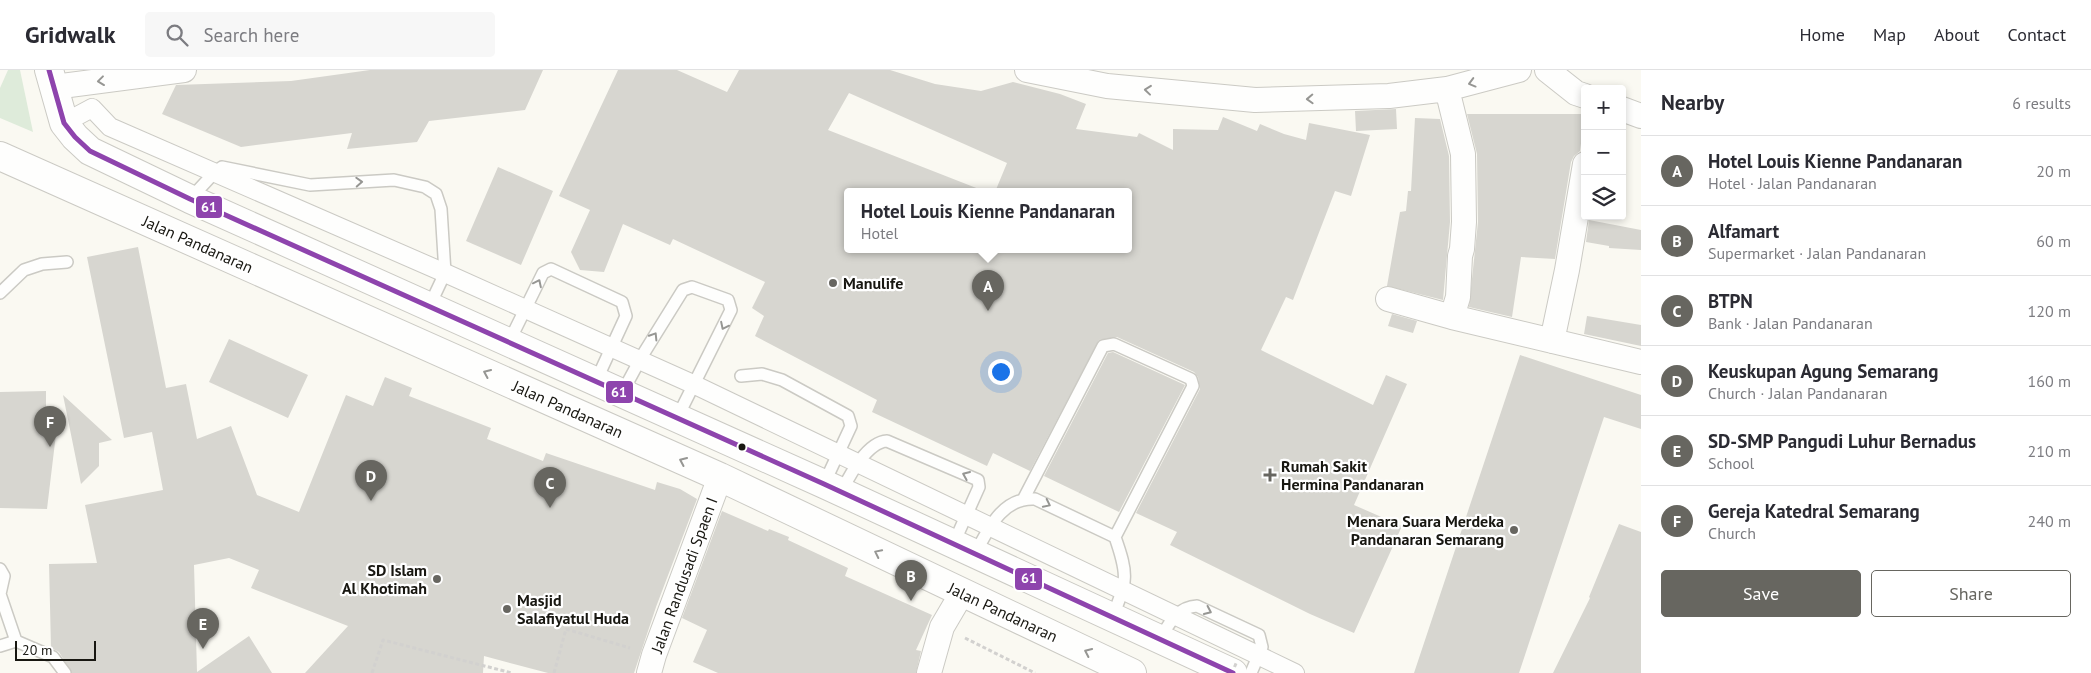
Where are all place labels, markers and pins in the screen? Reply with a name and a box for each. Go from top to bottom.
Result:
pin: A [972,270,1004,311]
place label: Manulife [843,273,903,293]
marker: Manulife [827,277,839,289]
pin: F [34,406,66,447]
unlabelled marker [737,442,747,452]
place label: Rumah Sakit Hermina Pandanaran [1281,456,1424,494]
pin: D [355,460,387,501]
pin: C [534,467,566,508]
marker: Rumah Sakit Hermina Pandanaran [1263,468,1277,482]
place label: Menara Suara Merdeka Pandanaran Semarang [1347,511,1504,549]
marker: Menara Suara Merdeka Pandanaran Semarang [1508,524,1520,536]
place label: SD Islam Al Khotimah [342,560,427,598]
pin: B [895,560,927,601]
marker: SD Islam Al Khotimah [431,573,443,585]
place label: Masjid Salafiyatul Huda [517,590,629,628]
marker: Masjid Salafiyatul Huda [501,603,513,615]
pin: E [187,608,219,649]

